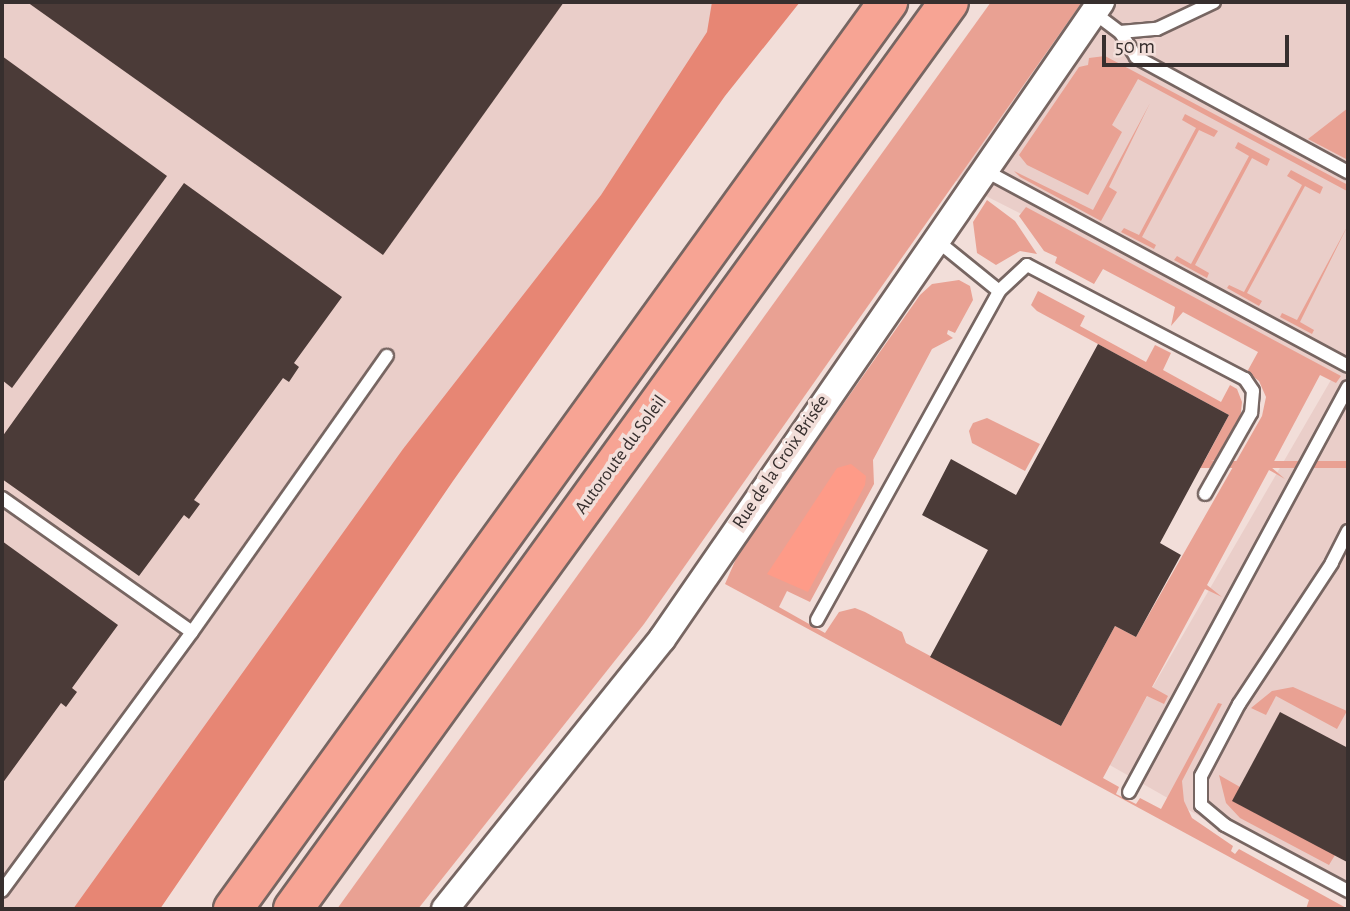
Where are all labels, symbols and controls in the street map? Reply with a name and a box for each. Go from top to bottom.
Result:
scale bar [1105,21,1292,65]
text: 50 m [1115,36,1155,57]
street label: Autoroute du Soleil [570,391,672,519]
street label: Rue de la Croix Brisée [728,391,834,533]

